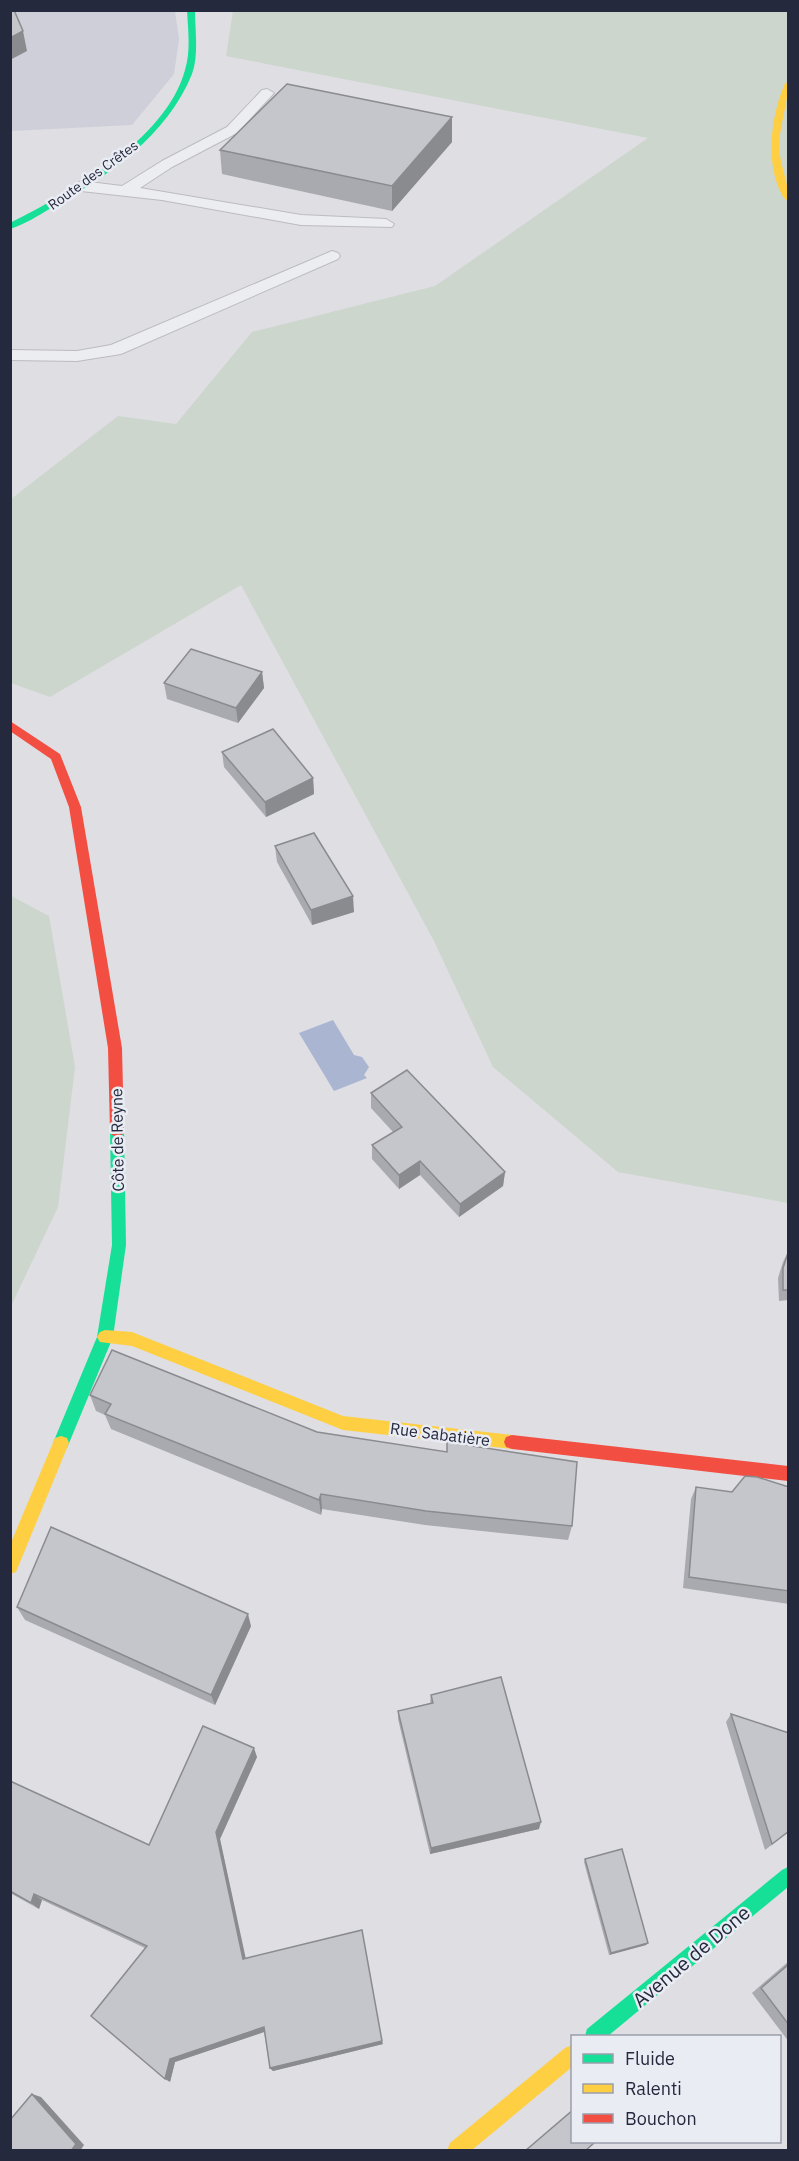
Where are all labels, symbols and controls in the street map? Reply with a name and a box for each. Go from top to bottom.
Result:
street label: Route des Crêtes [44,136,142,214]
street label: Côte de Reyne [106,1088,128,1192]
street label: Rue Sabatière [389,1418,491,1450]
street label: Avenue de Done [626,1899,756,2013]
legend [571,2035,781,2143]
text: Fluide [625,2047,675,2070]
text: Ralenti [625,2077,682,2100]
text: Bouchon [625,2107,697,2130]

